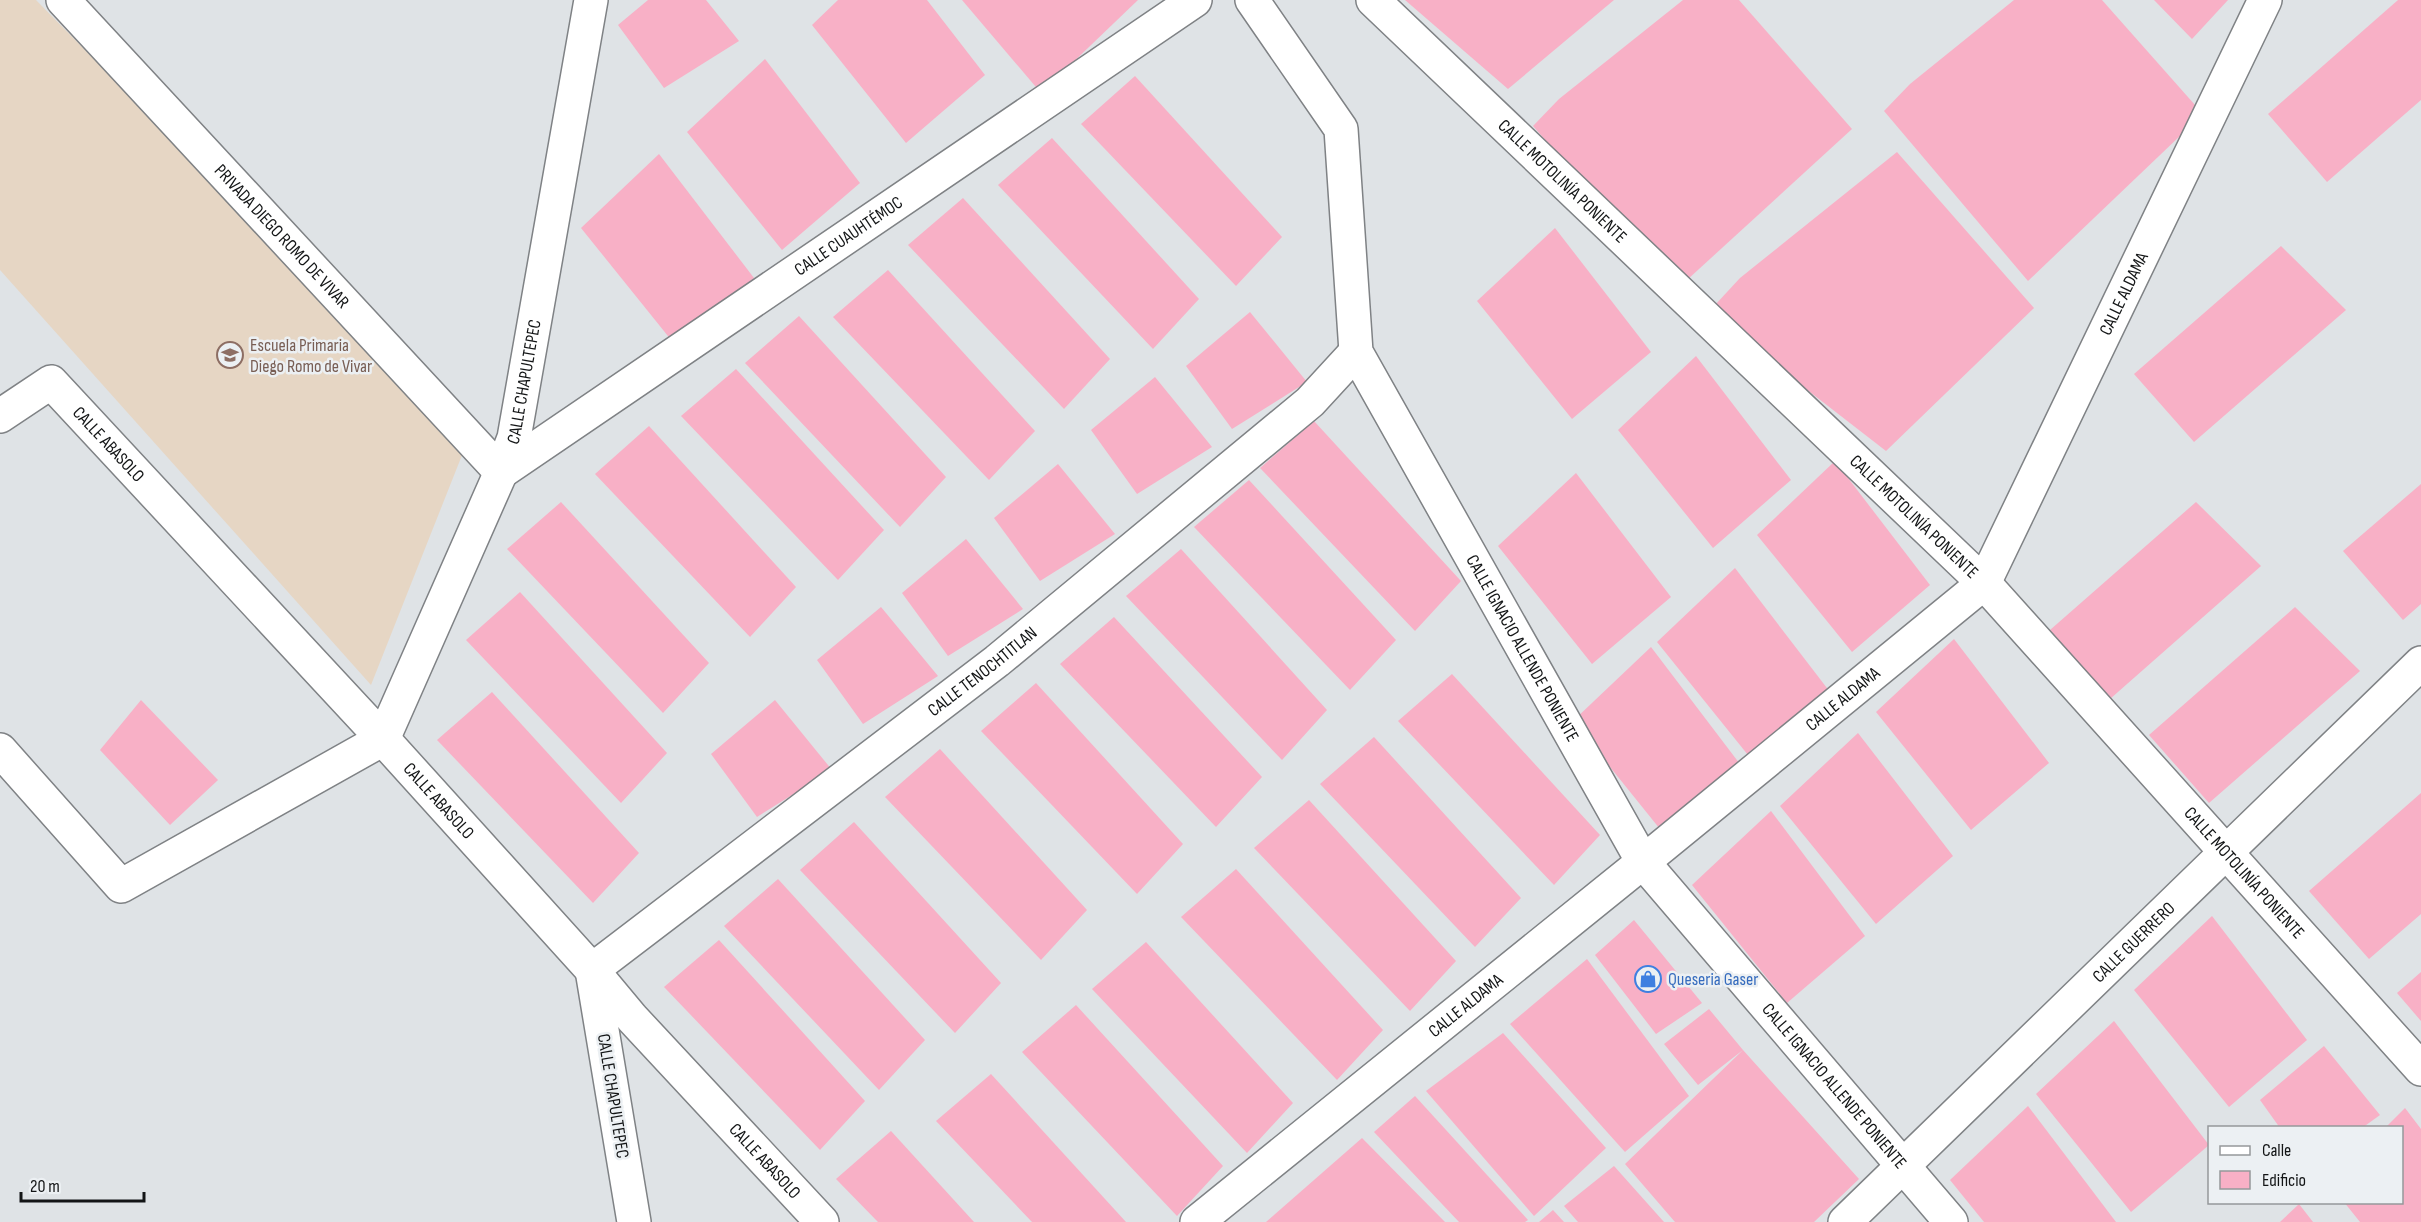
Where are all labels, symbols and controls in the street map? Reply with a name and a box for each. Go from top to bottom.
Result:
street label: CALLE MOTOLINÍA PONIENTE [1494,115,1631,247]
street label: PRIVADA DIEGO ROMO DE VIVAR [210,160,354,312]
street label: CALLE CUAUHTÉMOC [790,192,907,280]
street label: CALLE ALDAMA [2095,249,2152,338]
street label: CALLE CHAPULTEPEC [502,318,545,447]
place label: Escuela Primaria Diego Romo de Vivar [250,335,372,377]
school or university icon: Escuela Primaria Diego Romo de Vivar [215,340,245,370]
street label: CALLE ABASOLO [69,402,149,486]
street label: CALLE MOTOLINÍA PONIENTE [1846,450,1983,583]
street label: CALLE IGNACIO ALLENDE PONIENTE [1462,551,1584,745]
street label: CALLE TENOCHTITLAN [924,622,1041,720]
street label: CALLE ALDAMA [1801,662,1884,735]
street label: CALLE ABASOLO [399,758,479,843]
street label: CALLE MOTOLINÍA PONIENTE [2180,803,2309,943]
street label: CALLE GUERRERO [2088,897,2179,987]
shop icon: Queseria Gaser [1633,964,1663,994]
street label: CALLE ALDAMA [1424,969,1507,1042]
place label: Queseria Gaser [1668,969,1758,990]
street label: CALLE IGNACIO ALLENDE PONIENTE [1758,999,1911,1173]
street label: CALLE CHAPULTEPEC [593,1032,633,1160]
street label: CALLE ABASOLO [725,1119,805,1203]
legend [2208,1126,2403,1204]
text: Calle [2262,1140,2291,1161]
scale bar [21,1165,144,1203]
text: Edificio [2262,1170,2306,1191]
text: 20 m [30,1176,60,1197]

